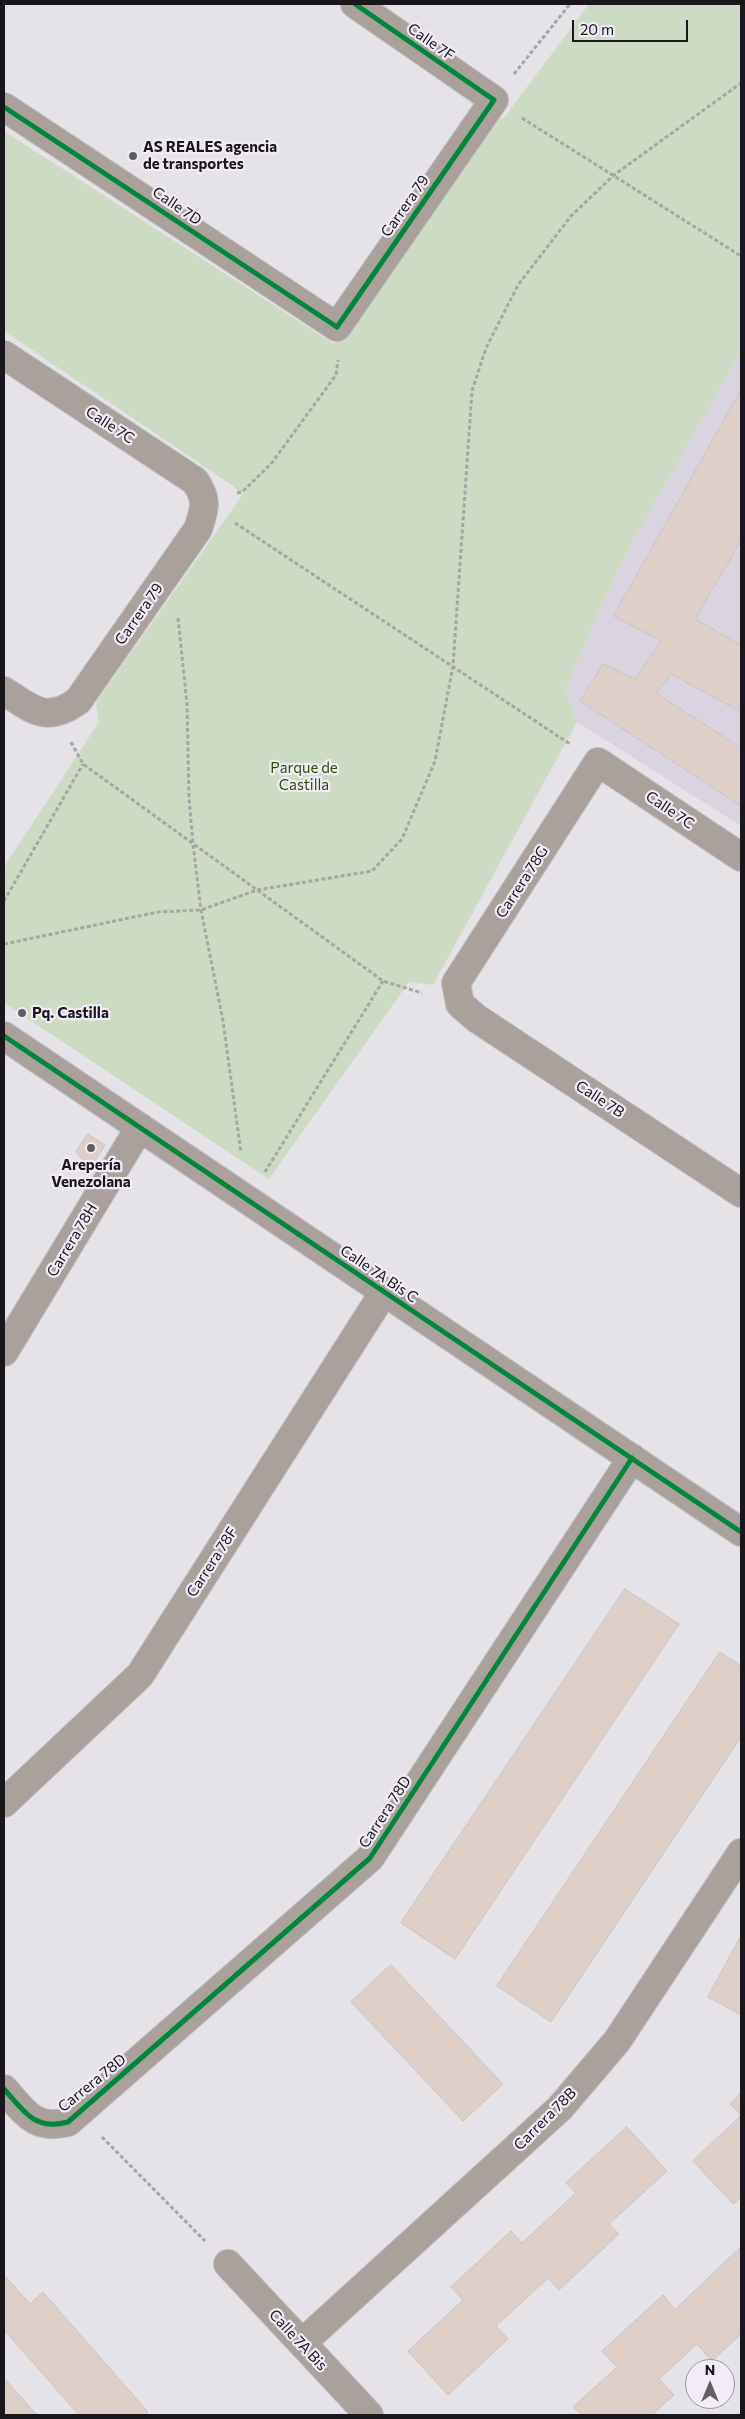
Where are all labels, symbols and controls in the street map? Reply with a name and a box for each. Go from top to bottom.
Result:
scale bar [575,10,691,42]
street label: Calle 7F [404,19,458,65]
text: 20 m [580,20,614,38]
place label: AS REALES agencia de transportes [143,138,277,173]
marker: AS REALES agencia de transportes [127,150,139,162]
street label: Carrera 79 [377,172,433,240]
street label: Calle 7D [149,183,205,229]
street label: Calle 7C [82,403,138,447]
street label: Carrera 79 [111,580,167,648]
park label: Parque de Castilla [270,759,338,794]
street label: Calle 7C [642,787,698,833]
street label: Carrera 78G [492,843,552,921]
place label: Pq. Castilla [32,1004,109,1022]
marker: Pq. Castilla [16,1007,28,1019]
street label: Calle 7B [572,1077,628,1121]
marker: Arepería Venezolana [85,1142,97,1154]
place label: Arepería Venezolana [51,1156,131,1191]
street label: Carrera 78H [43,1200,101,1280]
street label: Calle 7A Bis C [337,1241,421,1307]
street label: Carrera 78F [183,1524,241,1600]
street label: Carrera 78D [355,1773,415,1851]
street label: Carrera 78D [54,2050,130,2116]
street label: Carrera 78B [510,2084,580,2154]
street label: Calle 7A Bis [265,2306,331,2374]
north arrow [685,2359,735,2409]
text: N [705,2361,715,2378]

